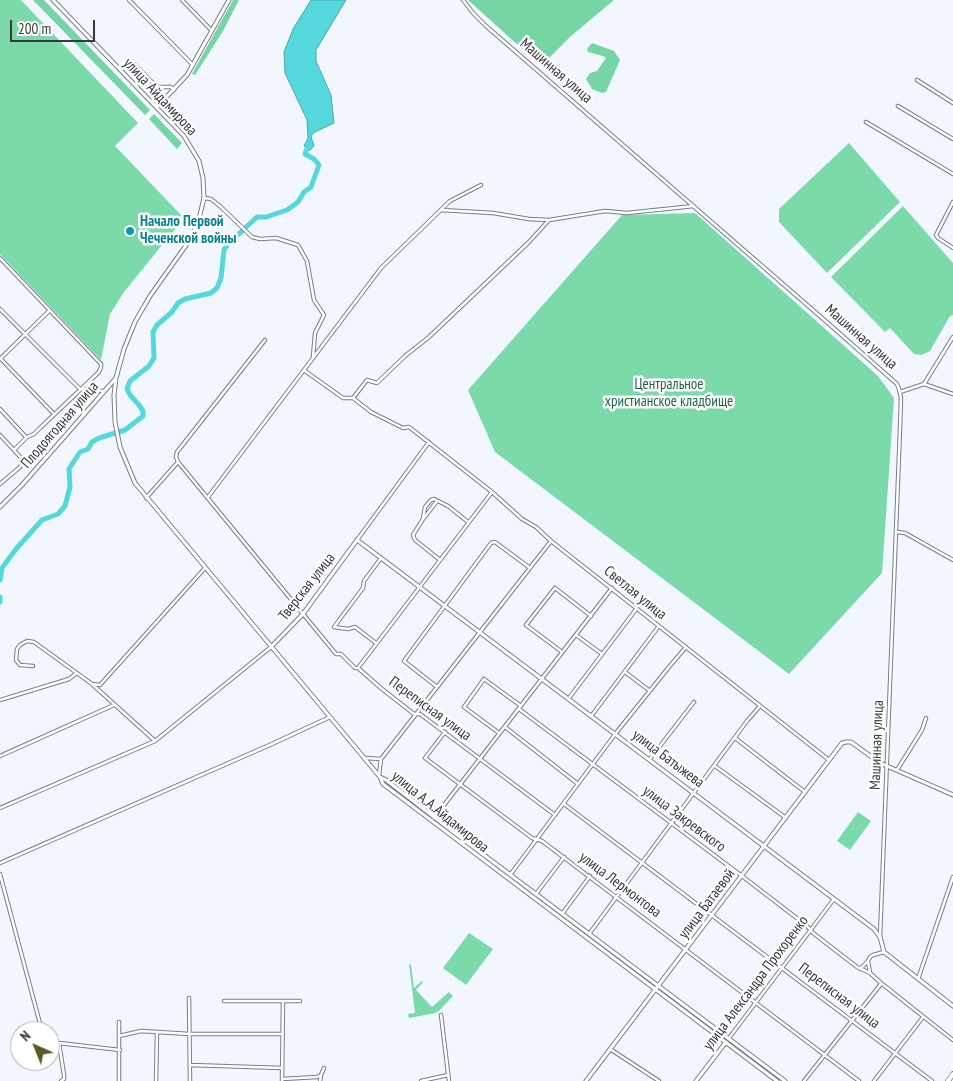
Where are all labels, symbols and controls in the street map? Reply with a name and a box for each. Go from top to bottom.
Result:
scale bar [12,10,98,42]
text: 200 m [18,19,51,38]
street label: Машинная улица [516,35,596,107]
street label: улица Айдамирова [119,54,201,140]
place label: Начало Первой Чеченской войны [140,213,236,248]
marker: Начало Первой Чеченской войны [124,225,136,237]
street label: Машинная улица [821,301,901,373]
park label: Центральное христианское кладбище [605,376,733,411]
street label: Плодоягодная улица [17,378,103,472]
street label: Тверская улица [275,550,339,624]
street label: Светлая улица [600,562,670,624]
street label: Переписная улица [385,673,475,745]
street label: Машинная улица [866,700,888,790]
street label: улица Батыжева [628,726,708,792]
street label: улица А.А.Айдамирова [388,767,492,857]
street label: улица Закревского [639,782,729,856]
street label: улица Лермонтова [575,848,665,922]
street label: улица Батаевой [675,866,739,942]
street label: улица Александра Прохоренко [700,912,812,1054]
street label: Переписная улица [795,959,883,1033]
north arrow [10,1021,60,1071]
text: N [16,1027,34,1045]

